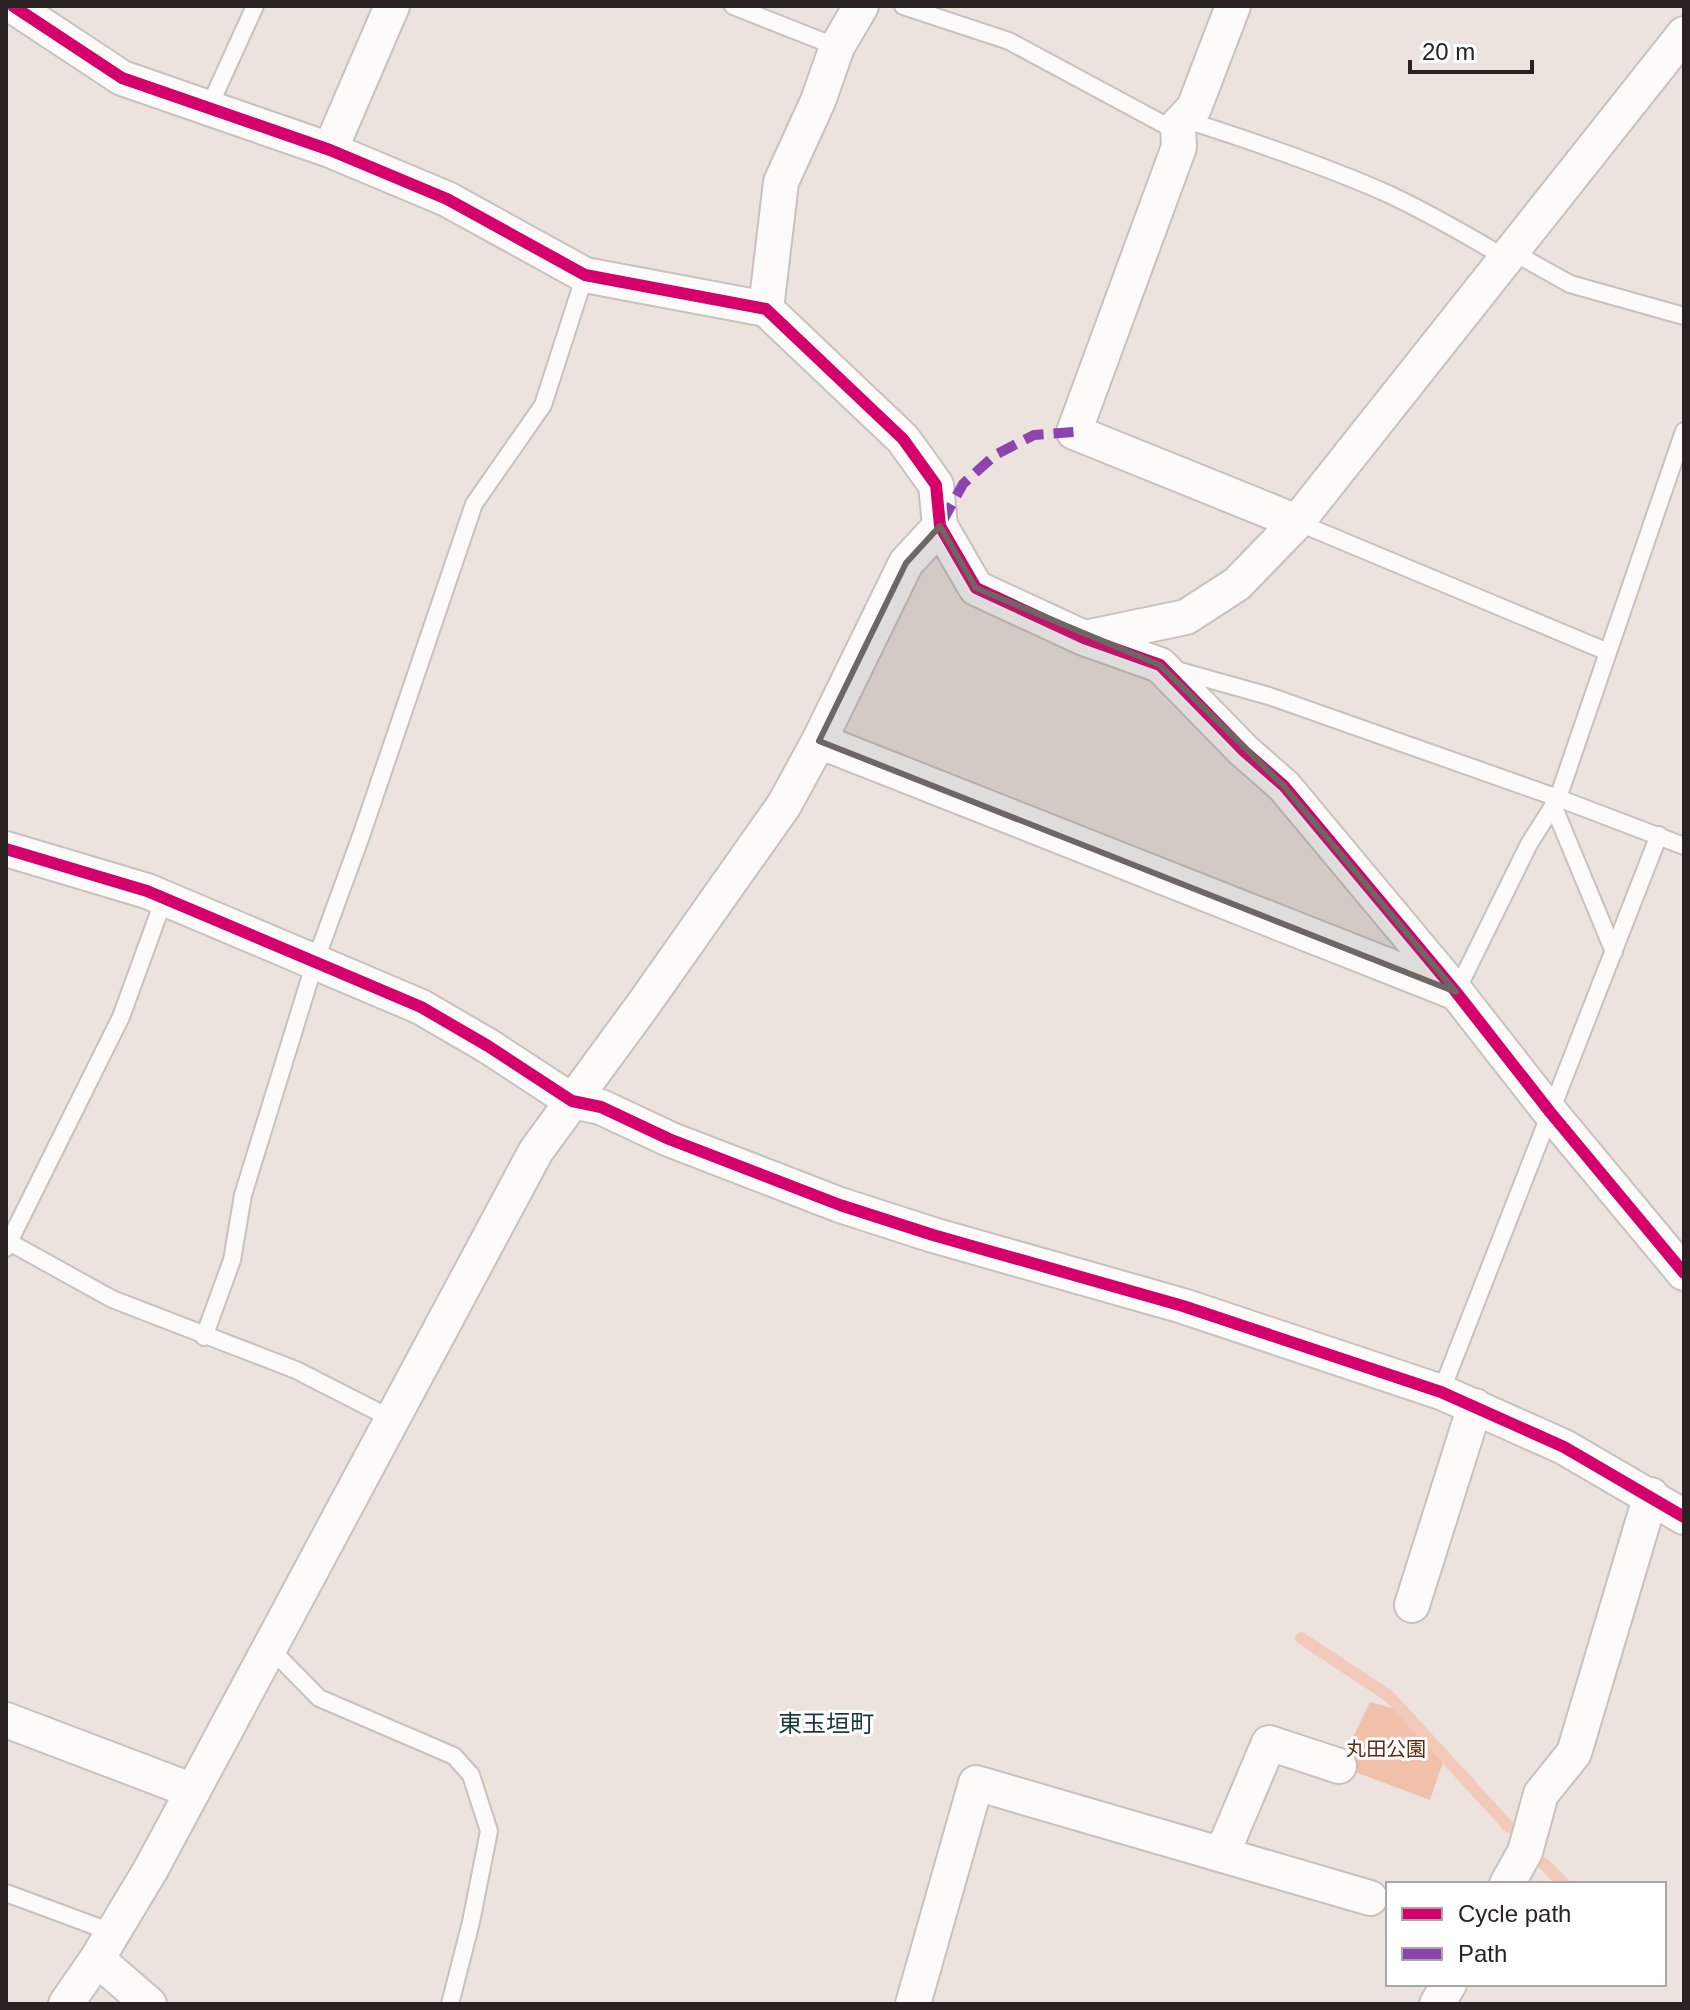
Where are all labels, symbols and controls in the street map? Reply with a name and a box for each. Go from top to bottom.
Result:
scale bar [1410,24,1532,74]
text: 20 m [1422,38,1475,65]
district label: 東玉垣町 [778,1710,874,1737]
park label: 丸田公園 [1346,1738,1426,1760]
legend [1386,1882,1666,1986]
text: Cycle path [1458,1900,1571,1927]
text: Path [1458,1940,1507,1967]

